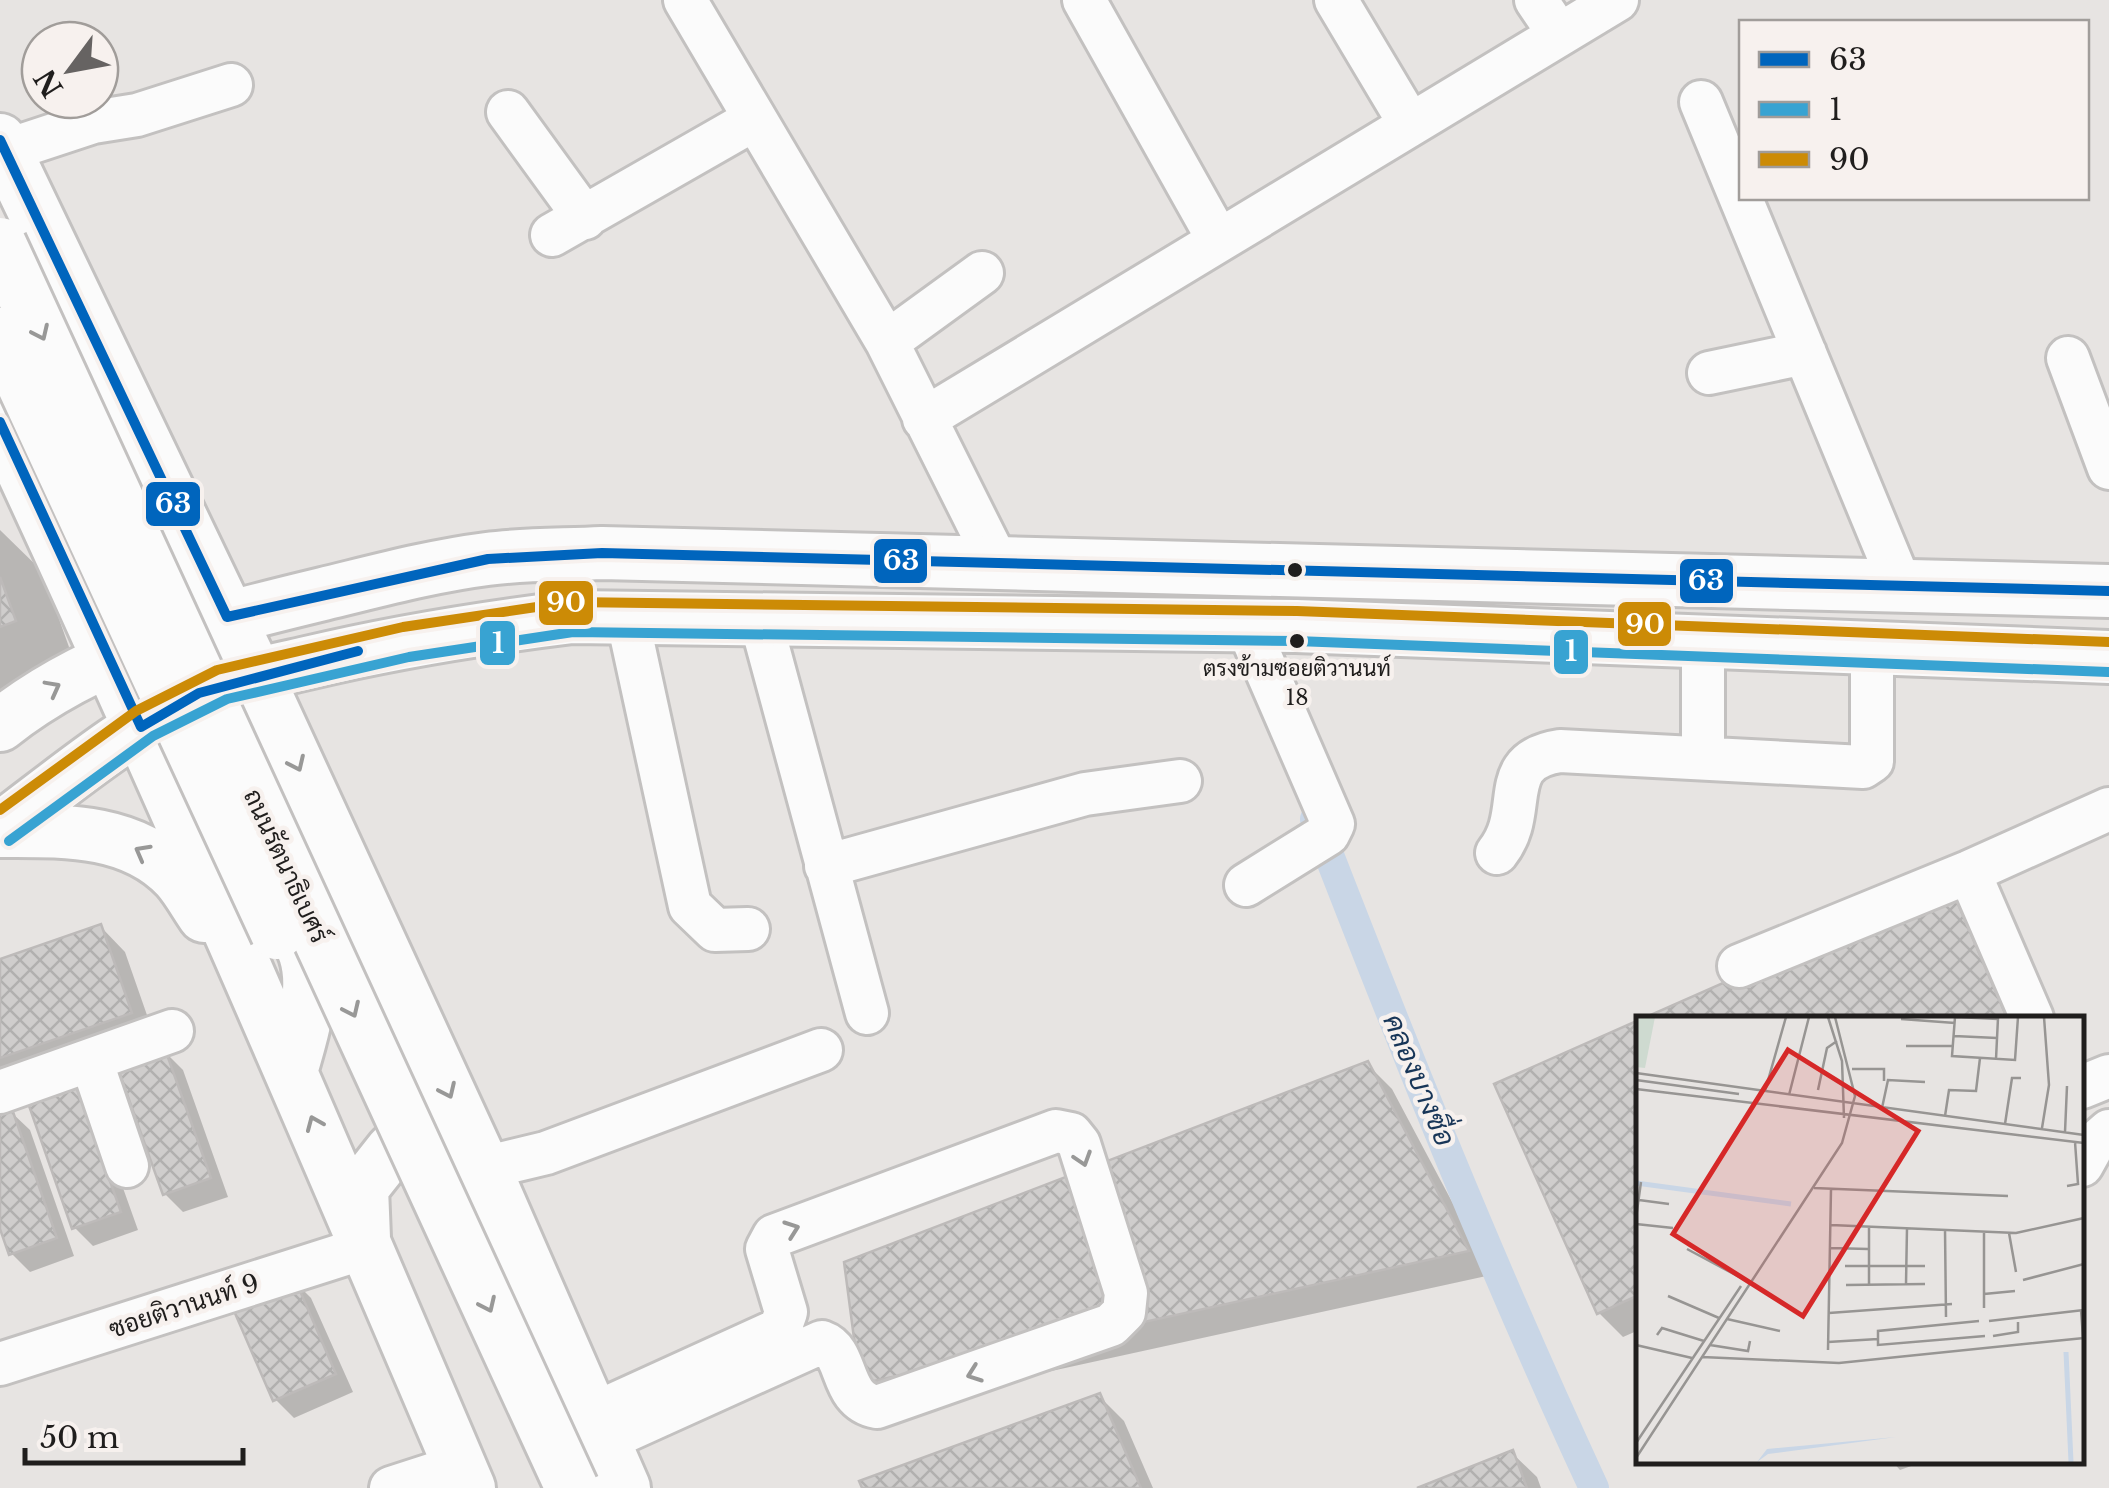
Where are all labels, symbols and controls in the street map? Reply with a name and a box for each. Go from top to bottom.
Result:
north arrow [20,20,120,120]
legend [1739,20,2089,200]
text: 63 [1829,41,1867,78]
text: N [27,63,71,103]
text: 1 [1829,91,1842,128]
text: 90 [1829,141,1870,178]
one-way arrow [28,323,48,341]
line badge: 63 [144,480,202,528]
text: 63 [155,486,191,521]
line badge: 63 [872,537,929,585]
text: 63 [883,543,919,578]
line badge: 63 [1678,557,1735,605]
unlabelled marker [1285,560,1305,580]
text: 63 [1688,563,1724,598]
line badge: 90 [537,579,595,627]
text: 90 [546,585,586,620]
line badge: 90 [1616,600,1673,648]
text: 90 [1625,607,1665,642]
line badge: 1 [478,619,517,667]
text: 1 [492,626,504,661]
line badge: 1 [1552,628,1590,676]
marker: ตรงข้ามซอยติวานนท์ 18 [1287,631,1307,651]
text: 1 [1565,634,1577,669]
place label: ตรงข้ามซอยติวานนท์ 18 [1203,654,1391,711]
one-way arrow [43,681,61,701]
one-way arrow [285,754,305,772]
street label: ถนนรัตนาธิเบศร์ [237,783,337,948]
one-way arrow [134,844,152,864]
one-way arrow [340,1000,360,1018]
water label: คลองบางซื่อ [1375,1006,1469,1151]
inset map [1636,1016,2084,1463]
one-way arrow [436,1081,456,1099]
one-way arrow [305,1115,325,1133]
one-way arrow [1071,1150,1091,1167]
one-way arrow [783,1220,800,1241]
street label: ซอยติวานนท์ 9 [104,1265,263,1345]
one-way arrow [476,1295,496,1313]
one-way arrow [966,1362,983,1383]
scale bar [25,1403,242,1465]
text: 50 m [40,1419,119,1456]

